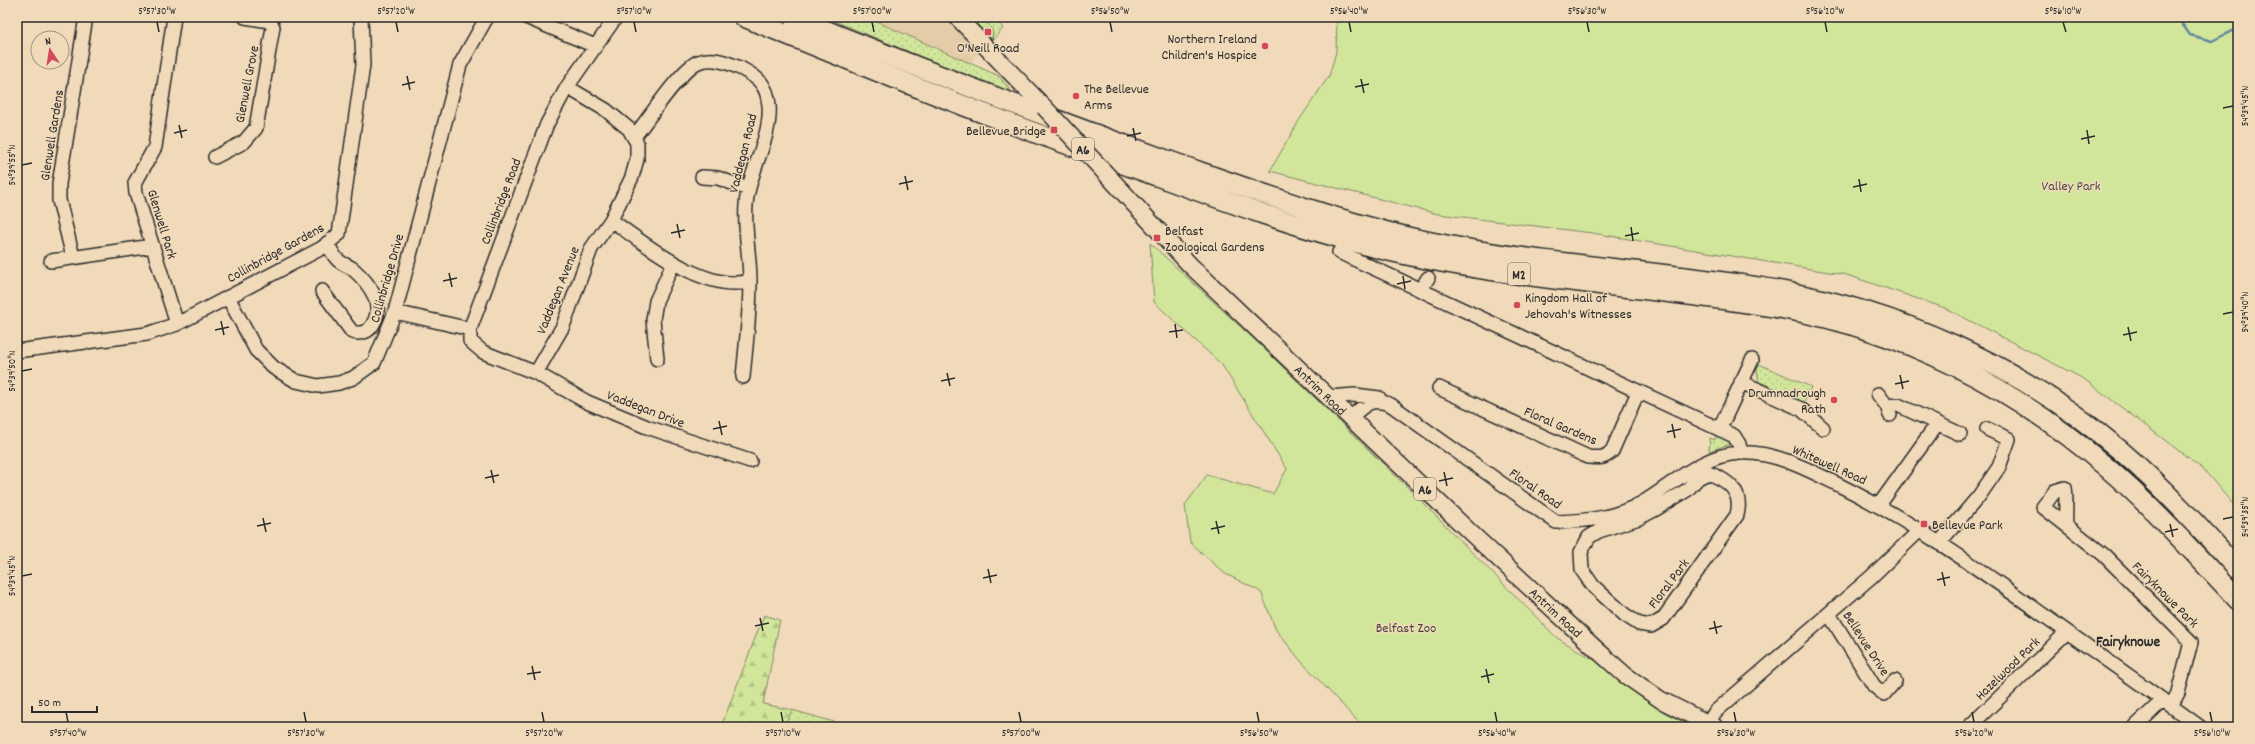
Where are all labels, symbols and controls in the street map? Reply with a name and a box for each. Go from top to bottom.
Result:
text: 5°57'30"W [138,5,176,19]
text: 5°57'20"W [377,5,415,19]
text: 5°57'10"W [616,5,652,19]
text: 5°57'00"W [853,5,891,19]
text: 5°56'50"W [1091,5,1130,19]
text: 5°56'40"W [1330,5,1368,19]
text: 5°56'30"W [1568,5,1607,19]
text: 5°56'20"W [1806,5,1844,19]
text: 5°56'10"W [2045,5,2081,19]
marker: O'Neill Road [983,27,993,37]
north arrow [30,30,70,70]
place label: Northern Ireland Children's Hospice [1161,30,1257,66]
text: N [44,34,53,51]
place label: O'Neill Road [957,39,1019,59]
marker: Northern Ireland Children's Hospice [1260,41,1270,51]
street label: Glenwell Grove [231,44,265,125]
place label: The Bellevue Arms [1084,80,1149,116]
text: 54°39'45"N [2239,86,2253,126]
street label: Glenwell Gardens [36,88,70,182]
marker: The Bellevue Arms [1071,91,1081,101]
street label: Vaddegan Road [724,112,763,195]
place label: Bellevue Bridge [966,122,1046,142]
marker: Bellevue Bridge [1049,125,1059,135]
road number: A6 [1072,138,1094,160]
text: 54°39'55"N [6,145,20,185]
street label: Collinbridge Road [476,156,527,248]
park label: Valley Park [2042,177,2101,197]
street label: Glenwell Park [141,187,181,262]
street label: Collinbridge Gardens [224,219,328,289]
place label: Belfast Zoological Gardens [1165,222,1265,258]
street label: Collinbridge Drive [366,232,410,325]
marker: Belfast Zoological Gardens [1152,233,1162,243]
street label: Vaddegan Avenue [532,244,586,338]
road number: M2 [1508,263,1530,285]
place label: Kingdom Hall of Jehovah's Witnesses [1525,289,1632,325]
text: 54°39'40"N [2239,291,2253,333]
marker: Kingdom Hall of Jehovah's Witnesses [1512,300,1522,310]
text: 54°39'50"N [6,350,20,392]
street label: Antrim Road [1288,361,1350,421]
place label: Drumnadrough Rath [1748,384,1826,420]
street label: Vaddegan Drive [603,386,687,434]
marker: Drumnadrough Rath [1829,395,1839,405]
street label: Floral Gardens [1520,402,1600,451]
street label: Whitewell Road [1789,441,1870,491]
street label: Floral Road [1504,464,1565,515]
road number: A6 [1414,478,1436,500]
text: 54°39'35"N [2239,497,2253,537]
place label: Bellevue Park [1932,516,2003,536]
marker: Bellevue Park [1919,519,1929,529]
street label: Floral Park [1644,555,1695,613]
text: 54°39'45"N [6,556,20,596]
street label: Fairyknowe Park [2127,558,2203,633]
street label: Antrim Road [1524,584,1586,643]
street label: Bellevue Drive [1837,608,1894,681]
park label: Belfast Zoo [1376,619,1436,639]
district label: Fairyknowe [2096,632,2160,654]
street label: Hazelwood Park [1971,633,2046,706]
scale bar [32,688,97,714]
text: 50 m [38,695,61,712]
text: 5°57'40"W [49,727,87,741]
text: 5°57'30"W [287,727,325,741]
text: 5°57'20"W [525,727,563,741]
text: 5°57'10"W [765,727,801,741]
text: 5°57'00"W [1002,727,1040,741]
text: 5°56'50"W [1240,727,1279,741]
text: 5°56'40"W [1478,727,1516,741]
text: 5°56'30"W [1717,727,1756,741]
text: 5°56'20"W [1955,727,1993,741]
text: 5°56'10"W [2194,727,2230,741]

